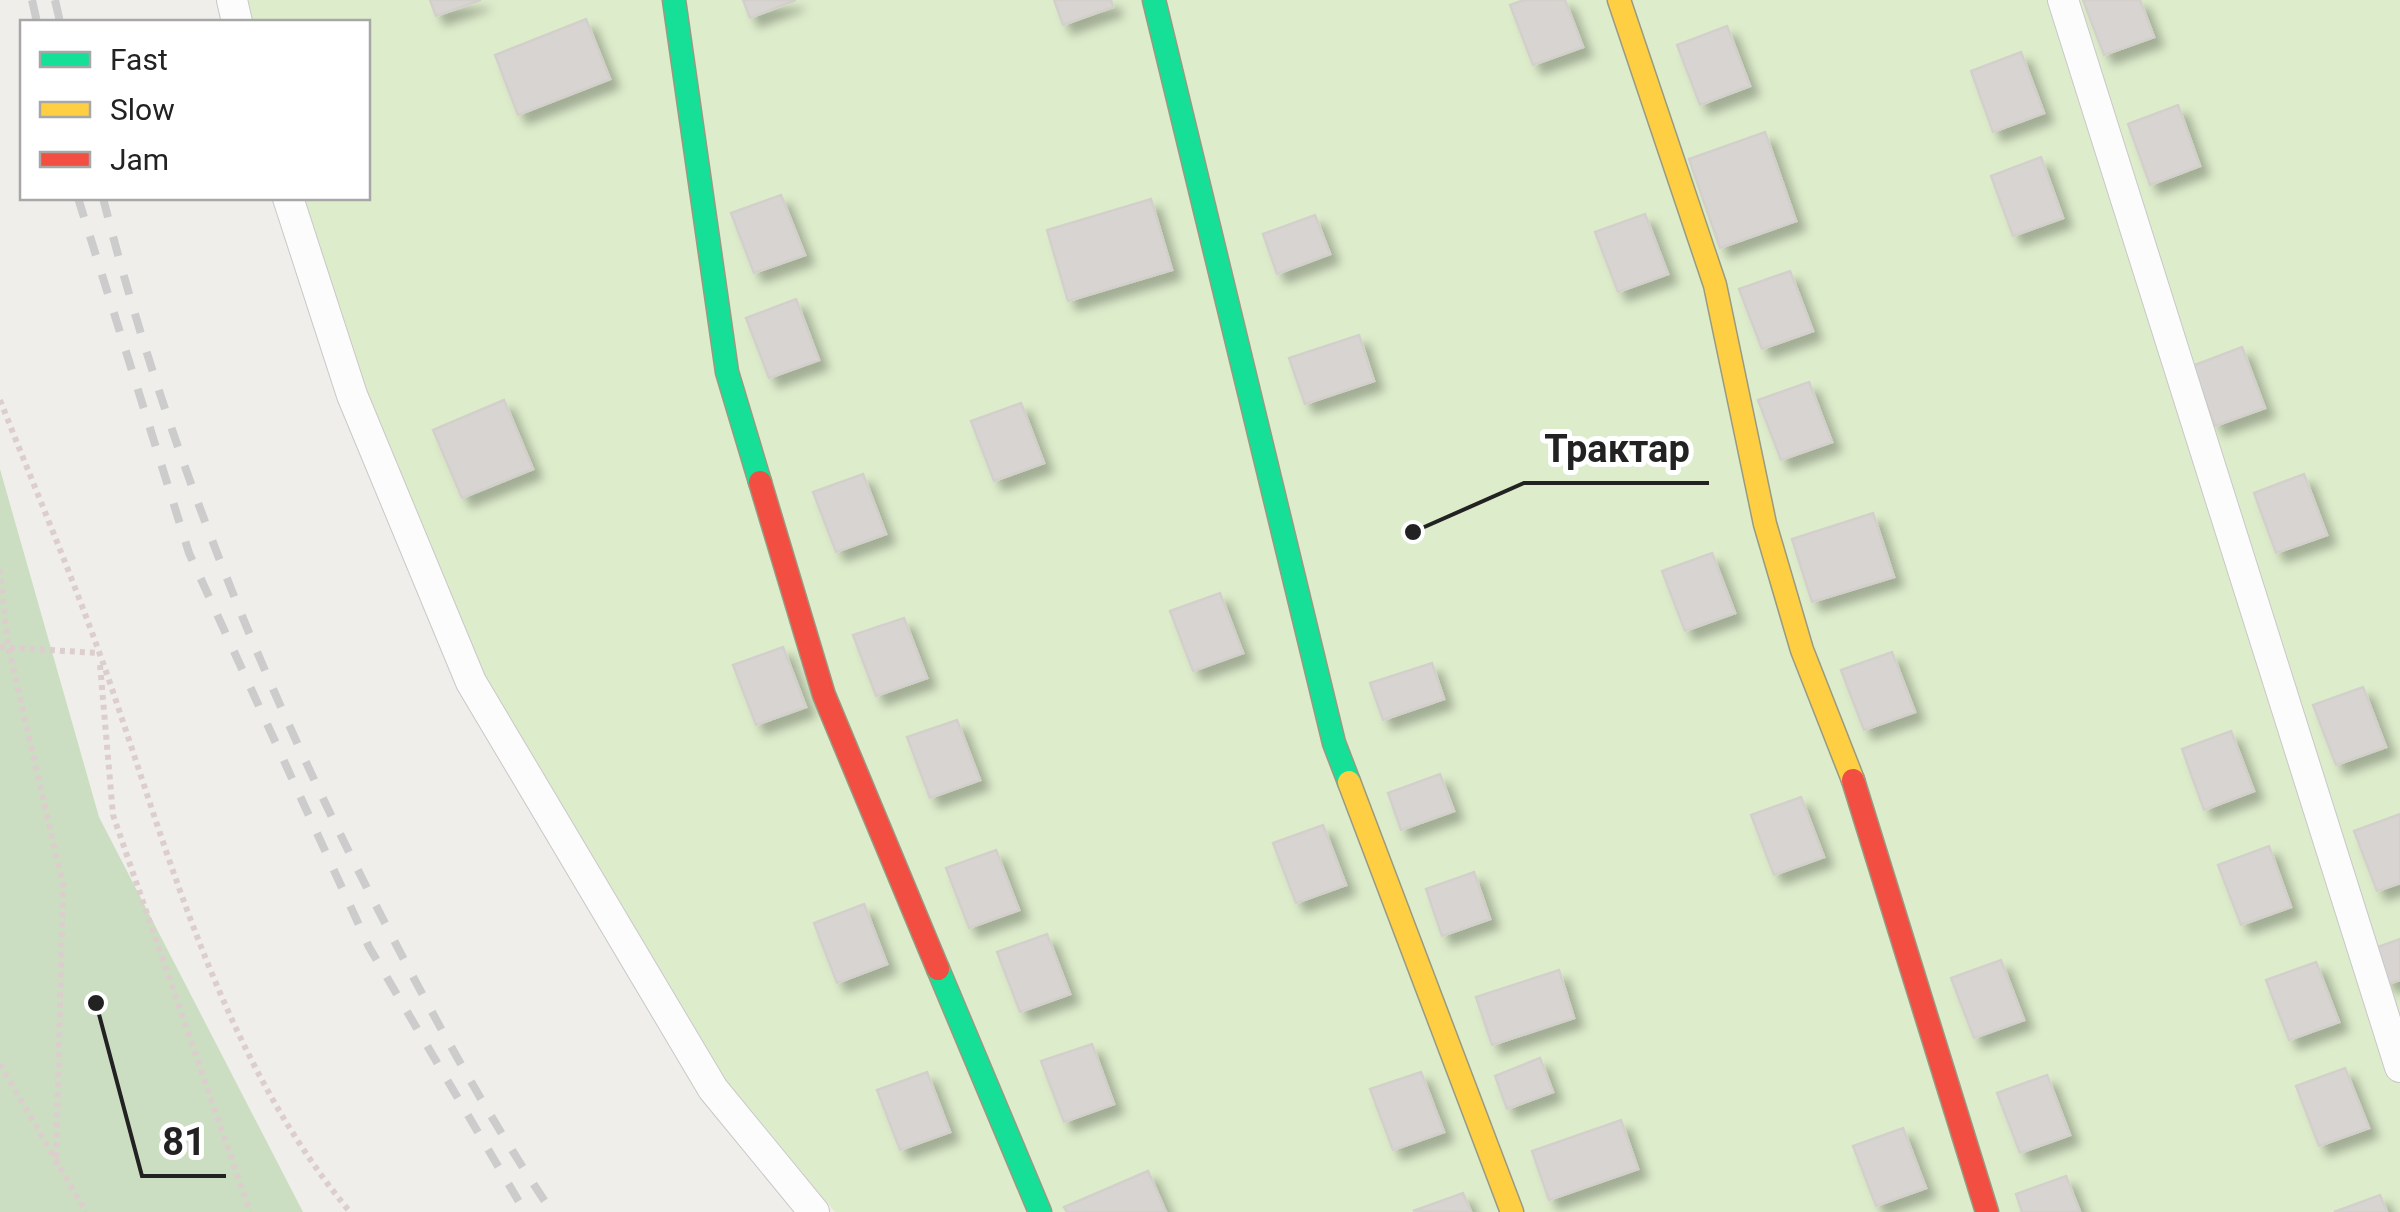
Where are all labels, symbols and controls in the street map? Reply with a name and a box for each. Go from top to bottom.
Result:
legend [20,20,370,200]
text: Fast [110,42,168,77]
text: Slow [110,92,175,127]
text: Jam [110,142,169,177]
callout: Трактар [1524,415,1709,483]
text: Трактар [1544,427,1690,471]
callout: 81 [142,1108,226,1176]
text: 81 [162,1120,206,1164]

